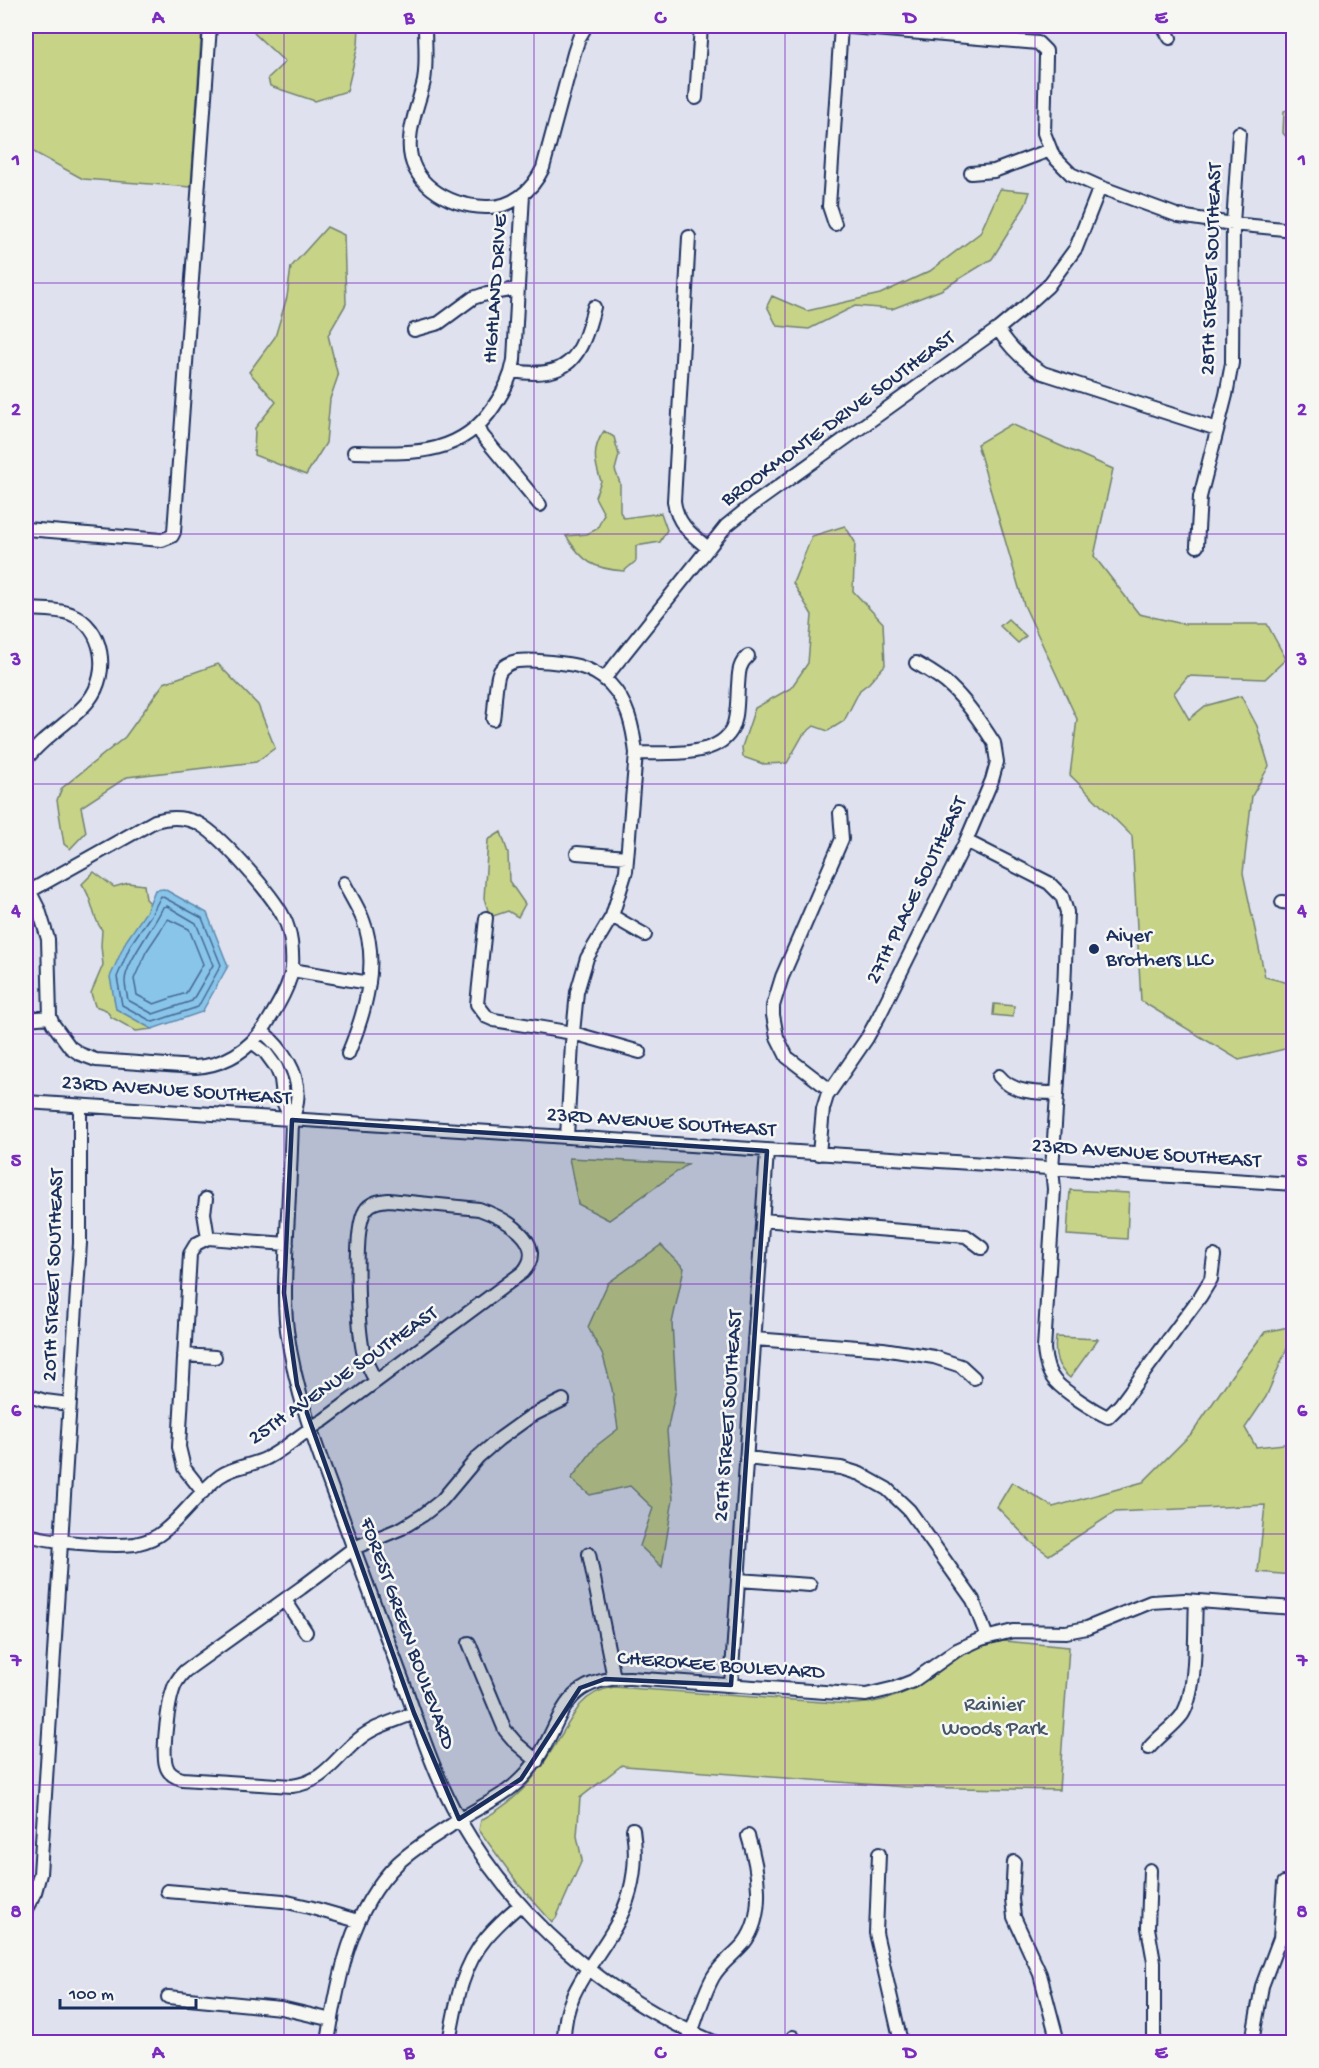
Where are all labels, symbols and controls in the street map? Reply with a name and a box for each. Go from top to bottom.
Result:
text: A [151,8,166,31]
text: B [403,8,415,31]
text: C [654,8,668,31]
text: D [901,8,917,31]
text: E [1155,8,1169,31]
text: 1 [11,150,20,173]
text: 1 [1297,150,1306,173]
street label: 28TH STREET SOUTHEAST [1197,161,1229,376]
street label: HIGHLAND DRIVE [479,213,515,364]
street label: BROOKMONTE DRIVE SOUTHEAST [716,326,962,514]
text: 2 [11,400,21,423]
text: 2 [1297,400,1307,423]
text: 3 [10,650,21,673]
text: 3 [1296,650,1307,673]
street label: 27TH PLACE SOUTHEAST [862,792,975,989]
text: 4 [10,901,21,924]
text: 4 [1296,901,1307,924]
place label: Aiyer Brothers LLC [1105,925,1214,974]
marker: Aiyer Brothers LLC [1087,942,1101,956]
street label: 23RD AVENUE SOUTHEAST [61,1072,292,1113]
street label: 23RD AVENUE SOUTHEAST [546,1104,777,1145]
street label: 23RD AVENUE SOUTHEAST [1031,1135,1262,1176]
text: 5 [11,1151,22,1174]
text: 5 [1297,1151,1308,1174]
street label: 20TH STREET SOUTHEAST [39,1167,71,1382]
street label: 25TH AVENUE SOUTHEAST [245,1302,444,1452]
street label: 26TH STREET SOUTHEAST [710,1309,750,1523]
text: 6 [11,1401,22,1424]
text: 6 [1297,1401,1308,1424]
street label: FOREST GREEN BOULEVARD [352,1514,460,1753]
street label: CHEROKEE BOULEVARD [616,1647,826,1687]
text: 7 [10,1651,23,1674]
text: 7 [1296,1651,1309,1674]
park label: Rainier Woods Park [942,1694,1049,1743]
text: 8 [11,1902,22,1925]
text: 8 [1297,1902,1308,1925]
scale bar [60,1972,196,2010]
text: 100 m [68,1985,114,2006]
text: A [151,2043,166,2066]
text: B [403,2043,415,2066]
text: C [654,2043,668,2066]
text: D [901,2043,917,2066]
text: E [1155,2043,1169,2066]

